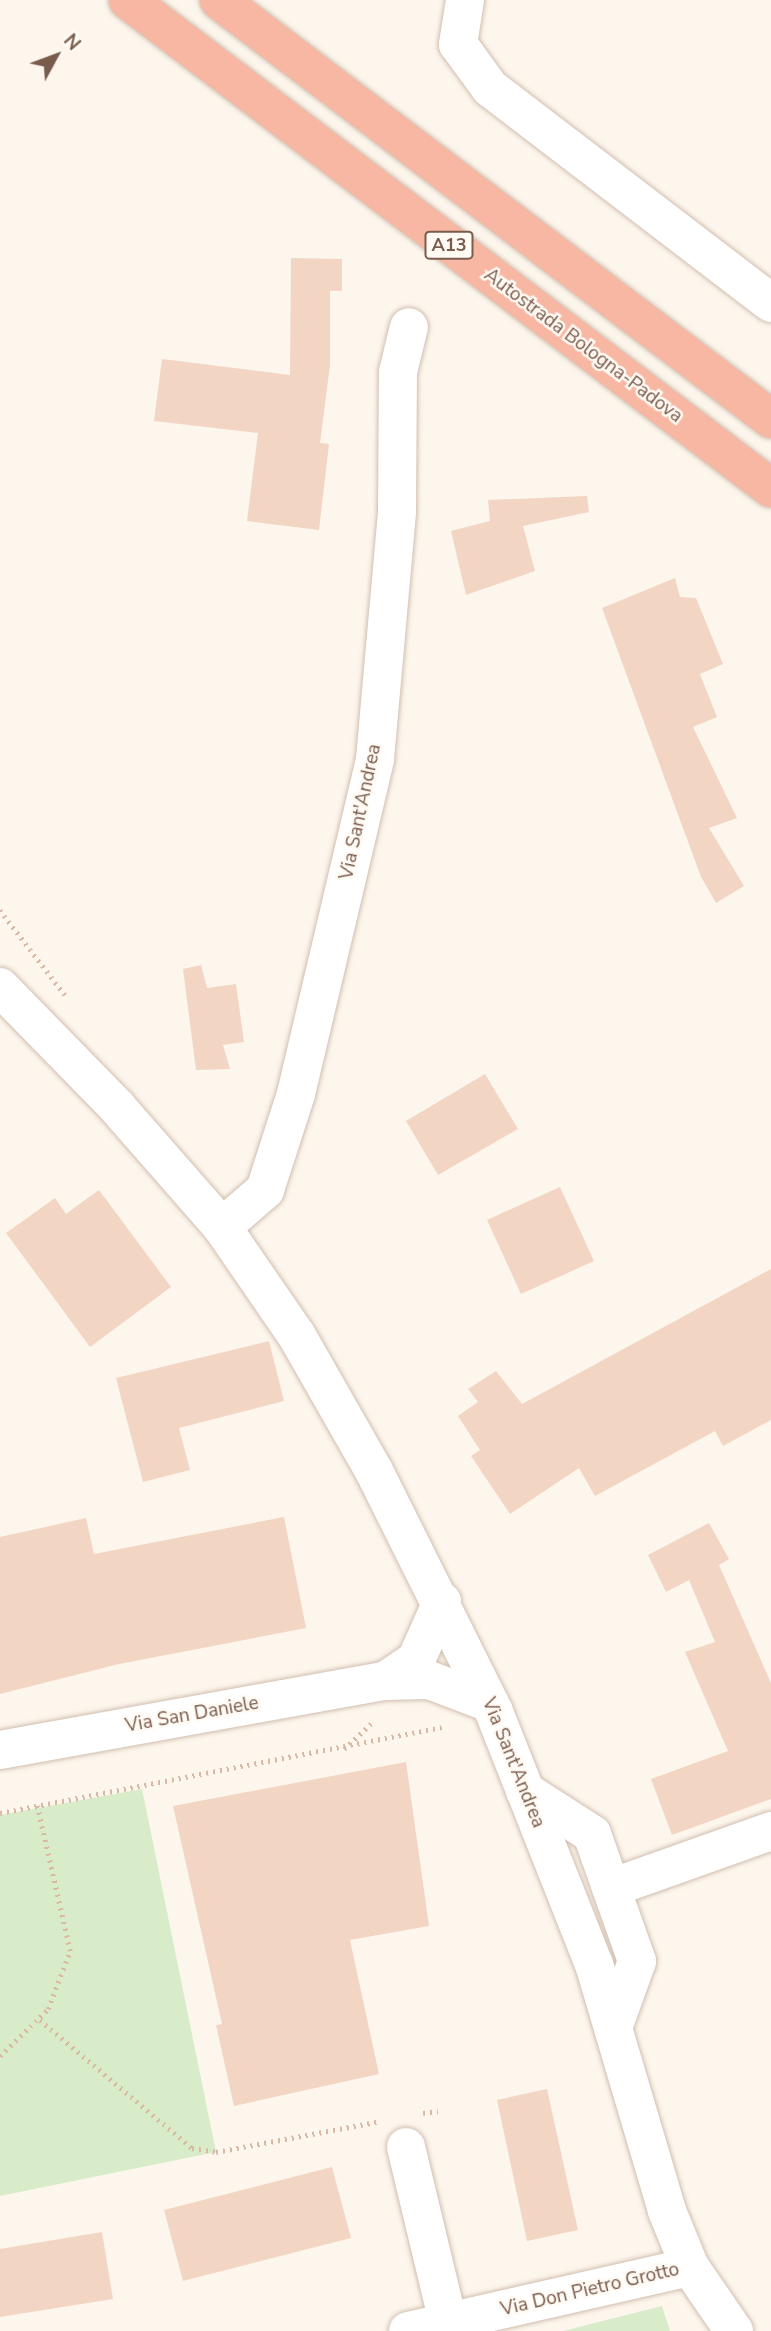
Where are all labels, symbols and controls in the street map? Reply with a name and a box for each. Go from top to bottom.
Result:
north arrow [21,21,91,91]
text: N [57,28,86,56]
road number: A13 [424,230,474,260]
street label: Autostrada Bologna-Padova [479,264,687,428]
street label: Via Sant'Andrea [335,742,387,882]
street label: Via San Daniele [124,1692,260,1738]
street label: Via Sant'Andrea [477,1695,549,1831]
street label: Via Don Pietro Grotto [498,2258,682,2322]

